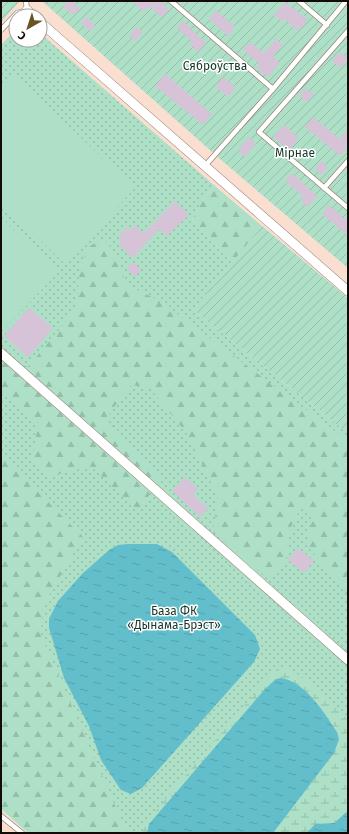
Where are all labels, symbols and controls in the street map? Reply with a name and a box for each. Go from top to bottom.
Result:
north arrow [8,8,48,48]
text: С [15,28,29,42]
park label: Сяброўства [183,59,247,73]
park label: Мірнае [275,146,315,160]
park label: База ФК «Дынама-Брэст» [127,604,221,632]

